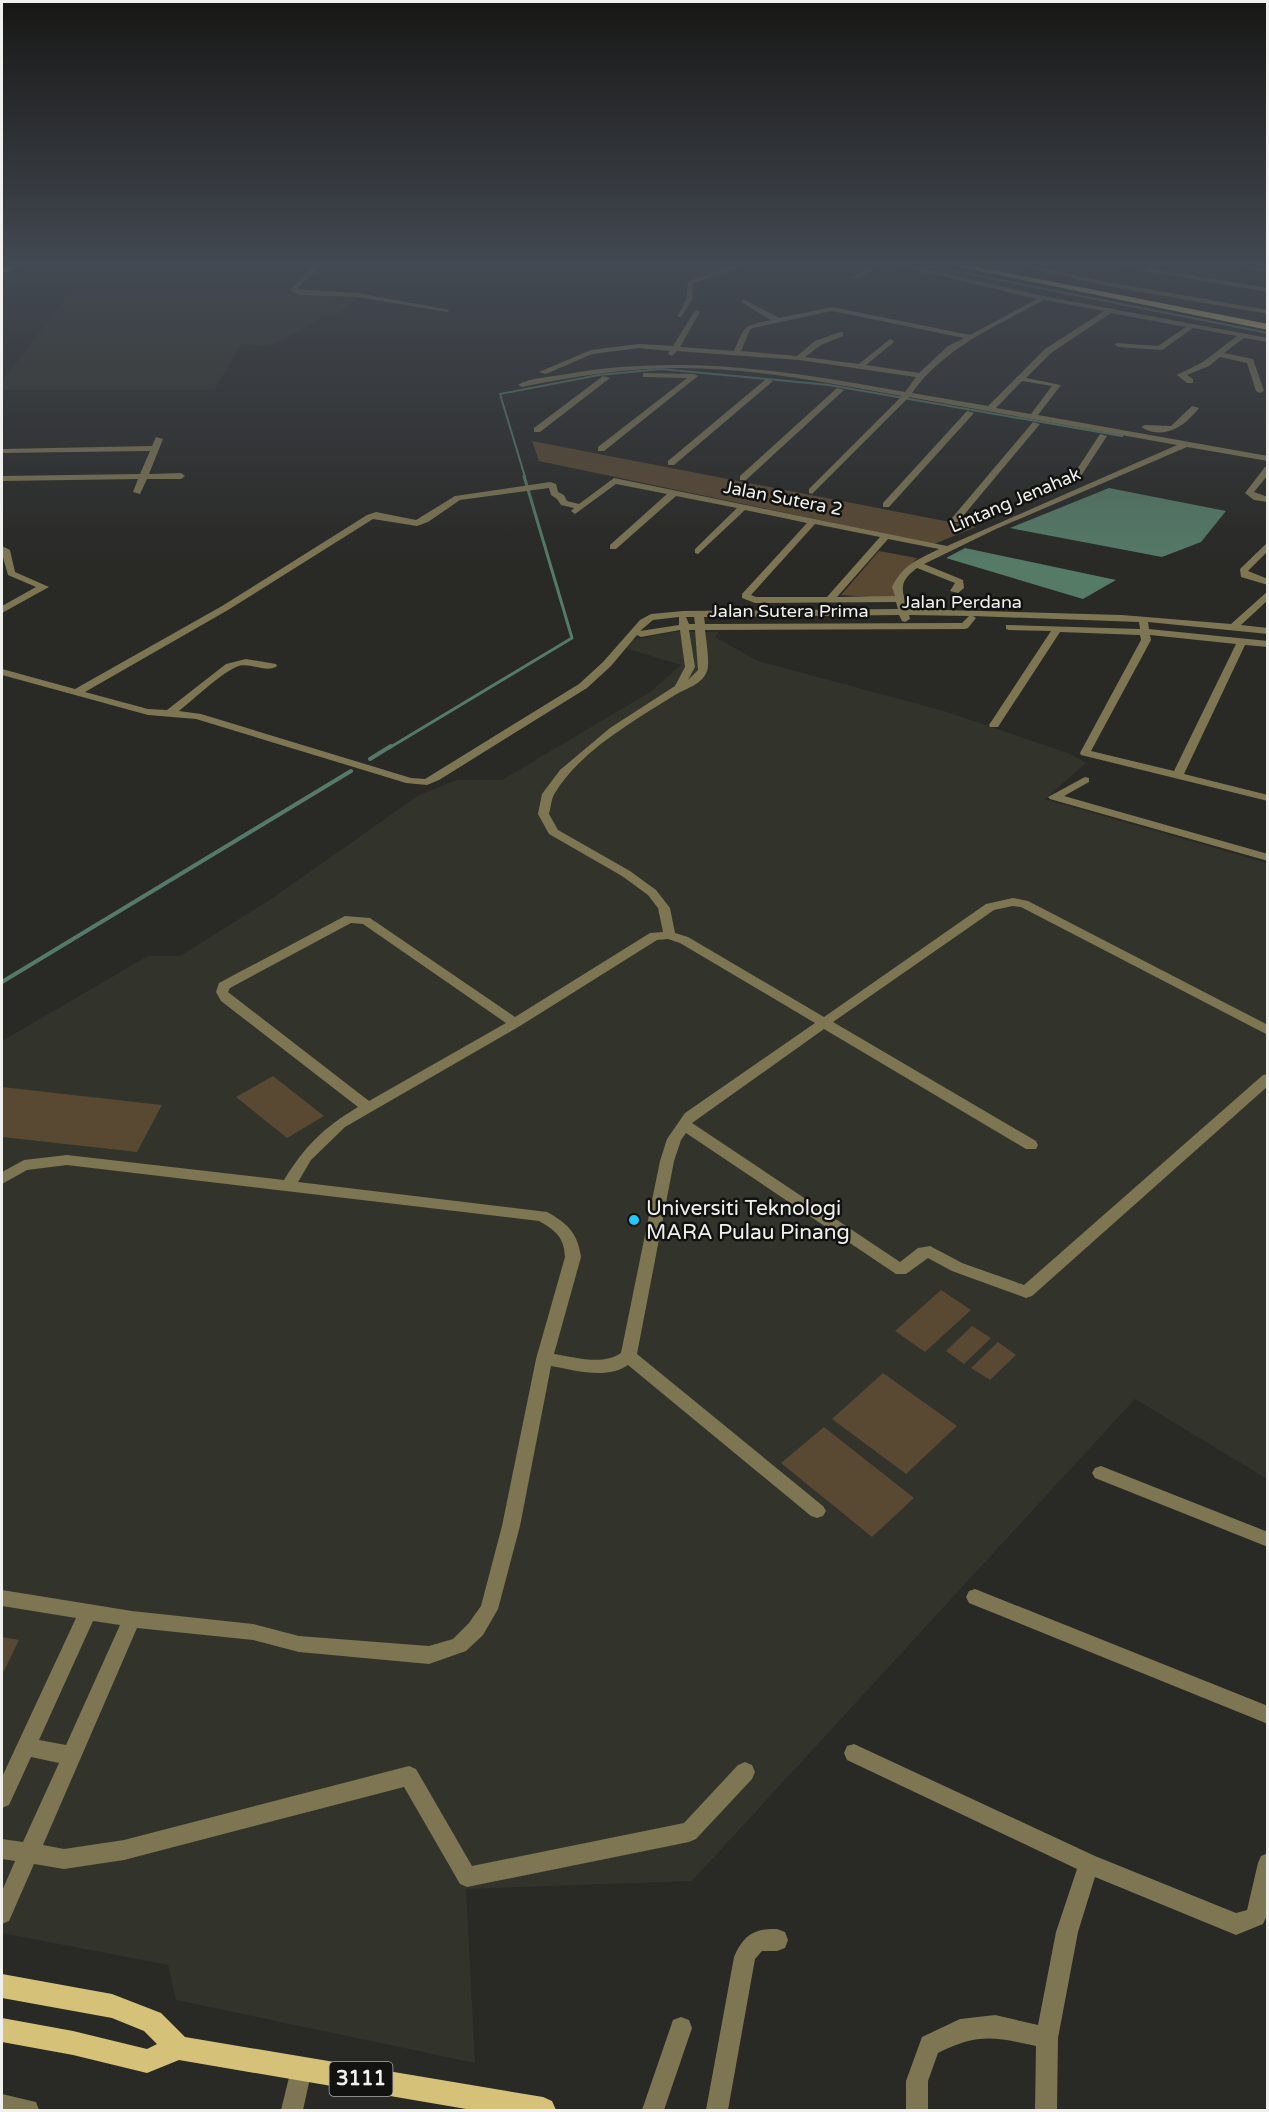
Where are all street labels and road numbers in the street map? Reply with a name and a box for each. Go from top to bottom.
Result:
street label: Lintang Jenahak [946,462,1084,538]
street label: Jalan Sutera 2 [722,476,844,520]
street label: Jalan Perdana [902,591,1022,613]
street label: Jalan Sutera Prima [709,600,869,622]
road number: 3111 [330,2062,392,2096]

